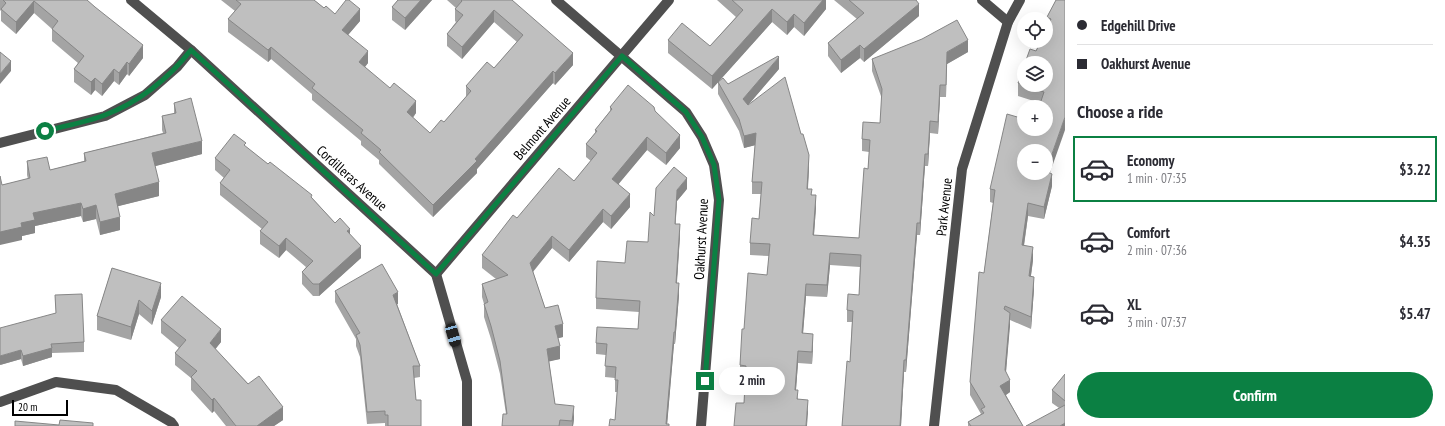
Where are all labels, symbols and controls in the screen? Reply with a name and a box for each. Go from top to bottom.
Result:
map controls [1017,12,1053,180]
button: locate [1017,12,1053,48]
text: Edgehill Drive [1101,16,1176,35]
text: Oakhurst Avenue [1101,54,1191,73]
button: layers [1017,56,1053,92]
street label: Belmont Avenue [509,92,575,164]
button: + [1017,100,1053,136]
text: Choose a ride [1077,100,1163,123]
route start [36,122,54,140]
street label: Cordilleras Avenue [313,141,391,215]
button: − [1017,144,1053,180]
icon: car [1079,151,1115,187]
text: Economy [1127,151,1175,170]
text: $3.22 [1399,160,1431,179]
text: 1 min · 07:35 [1127,170,1187,187]
street label: Park Avenue [932,177,956,237]
street label: Oakhurst Avenue [690,198,712,280]
icon: car [1079,223,1115,259]
text: Comfort [1127,223,1170,242]
text: $4.35 [1399,232,1431,251]
text: 2 min · 07:36 [1127,242,1187,259]
icon: car [1079,295,1115,331]
text: XL [1127,295,1141,314]
text: $5.47 [1399,304,1431,323]
text: 3 min · 07:37 [1127,314,1187,331]
car [444,322,462,348]
callout: 2 min [719,367,785,395]
route end [696,372,714,390]
text: 2 min [739,372,765,389]
button: Confirm [1077,372,1433,418]
scale bar [12,398,68,417]
text: 20 m [18,400,37,414]

